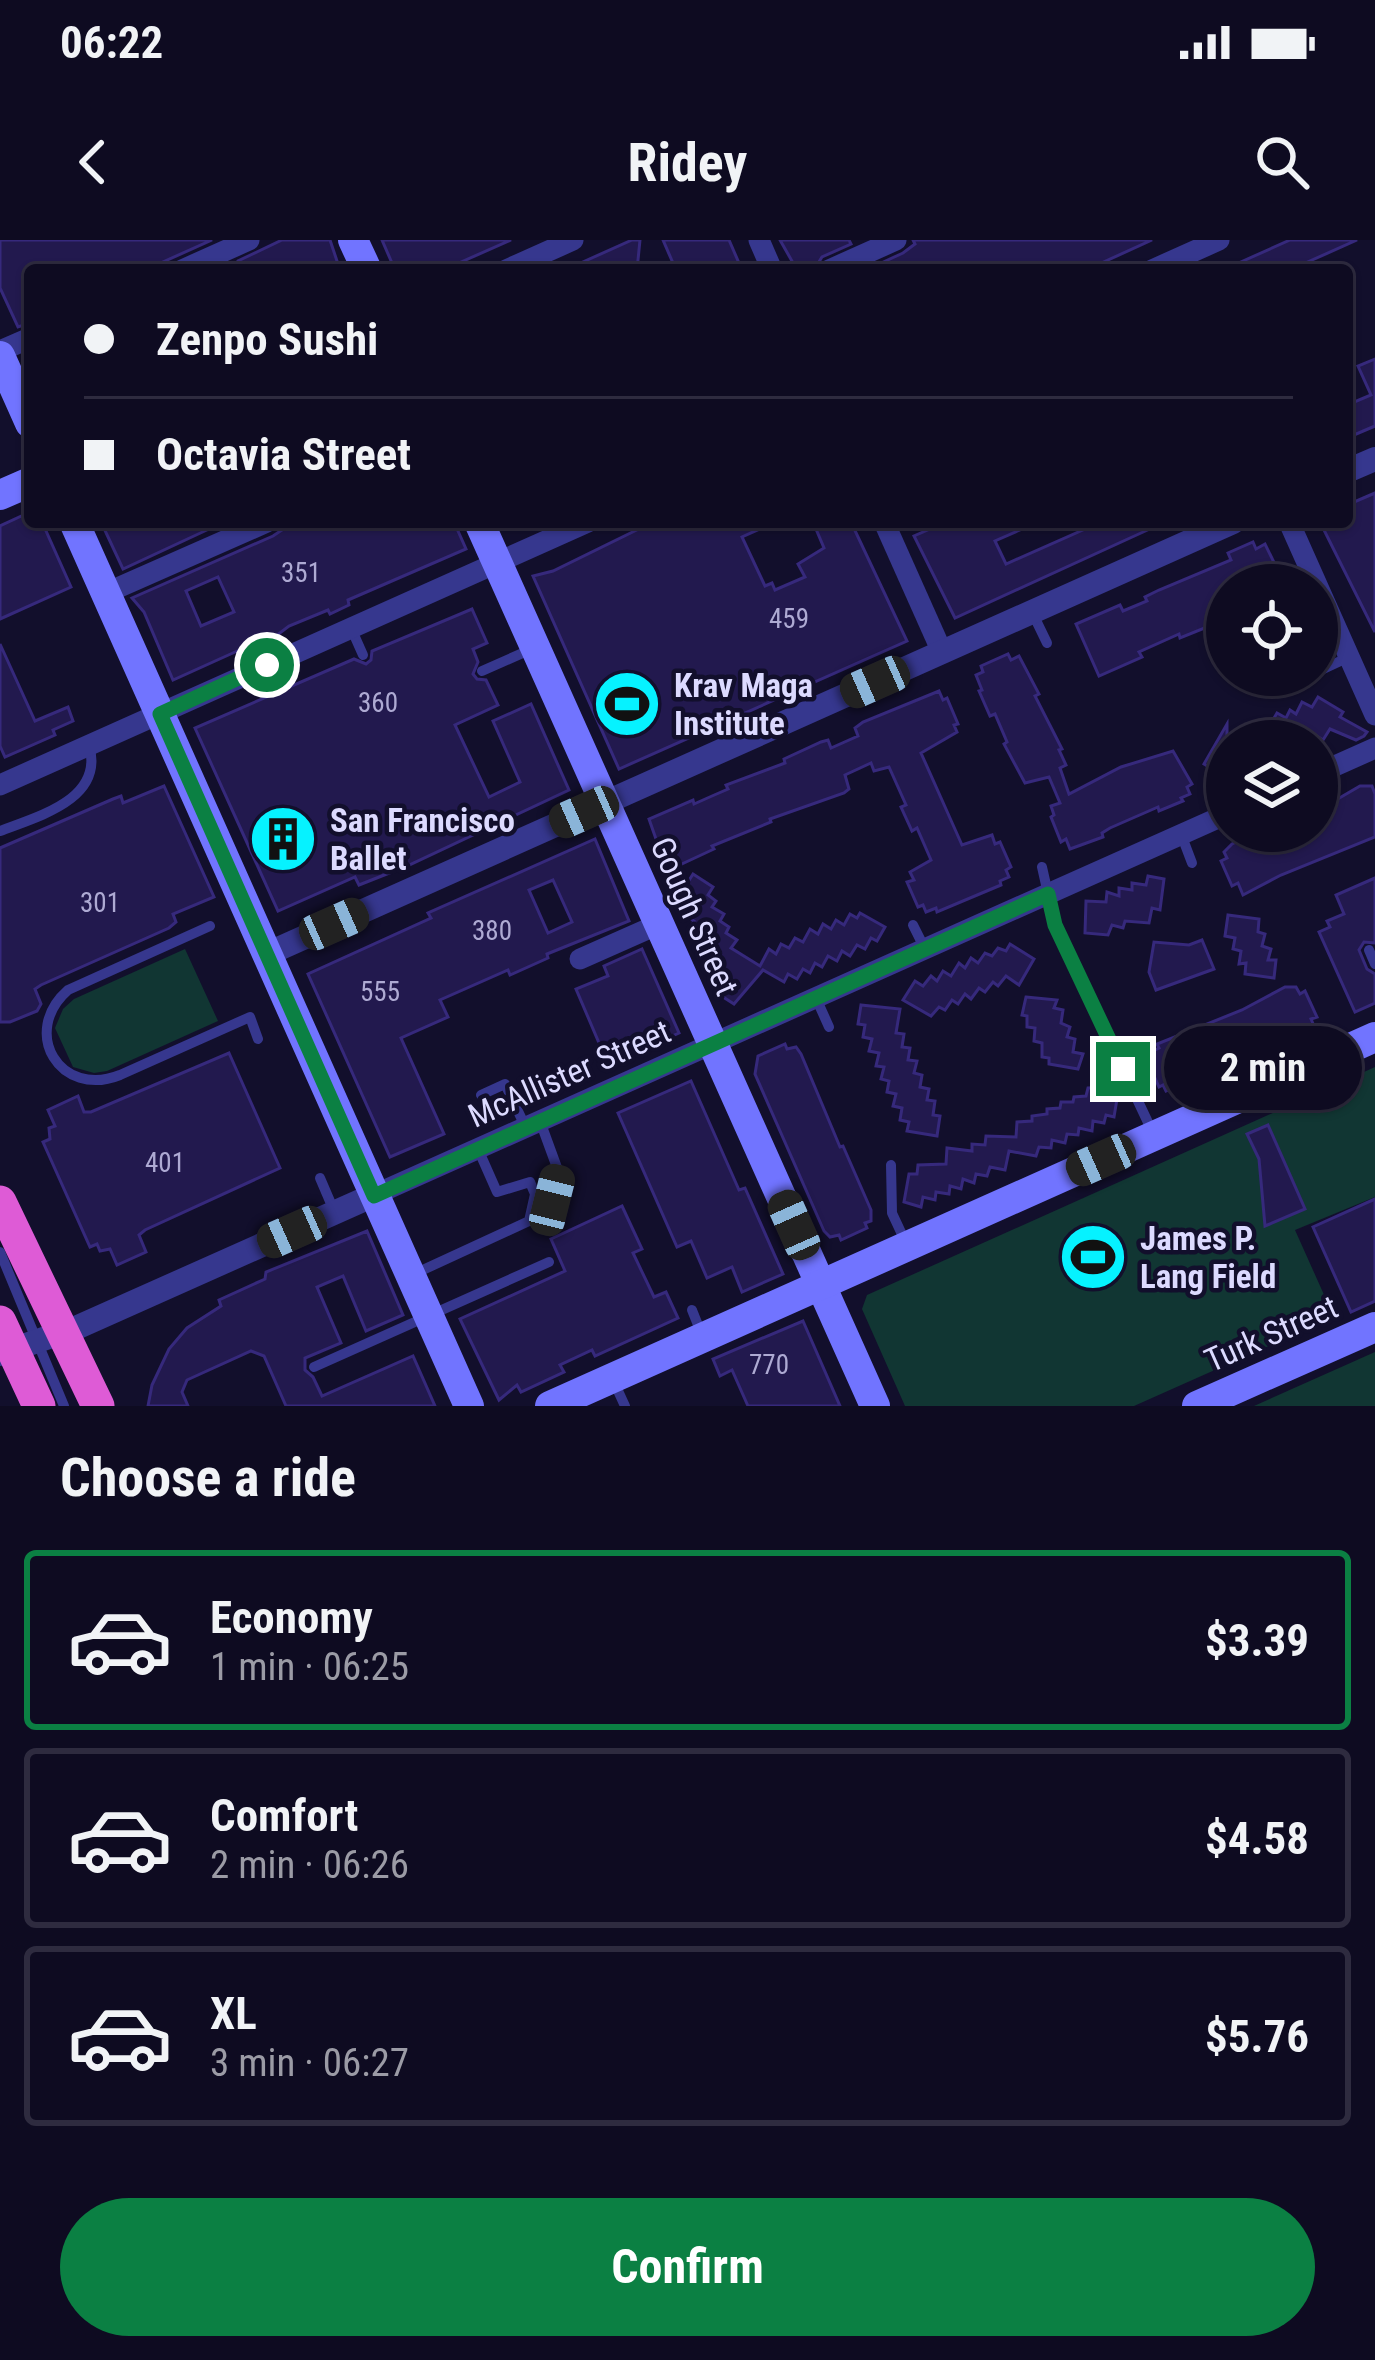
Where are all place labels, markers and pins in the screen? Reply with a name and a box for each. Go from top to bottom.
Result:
place label: Krav Maga Institute [674,666,813,743]
sports icon: Krav Maga Institute [592,669,662,739]
place label: San Francisco Ballet [330,801,515,878]
building icon: San Francisco Ballet [248,804,318,874]
place label: James P. Lang Field [1140,1219,1276,1296]
sports icon: James P. Lang Field [1058,1222,1128,1292]

